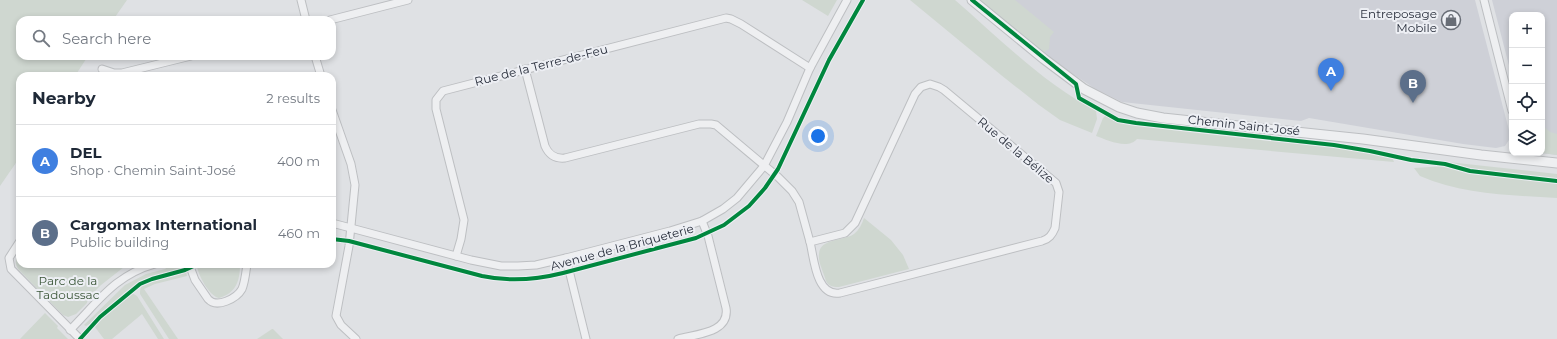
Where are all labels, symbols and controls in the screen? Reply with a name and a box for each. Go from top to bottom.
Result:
place label: Entreposage Mobile [1360,6,1437,35]
shop icon: Entreposage Mobile [1440,9,1462,31]
map controls [1509,12,1545,156]
button: + [1509,12,1545,48]
search box [16,16,336,60]
icon: search [30,27,52,49]
text: Search here [62,29,151,48]
street label: Rue de la Terre-de-Feu [473,41,609,89]
button: − [1509,48,1545,84]
pin: A [1318,58,1344,91]
pin: B [1400,70,1426,103]
button: locate [1509,84,1545,120]
text: Nearby [32,88,96,108]
text: 2 results [266,90,320,106]
street label: Chemin Saint-José [1187,112,1301,138]
street label: Rue de la Bélize [975,114,1057,186]
button: layers [1509,120,1545,156]
your location [808,126,828,146]
text: DEL [70,143,102,162]
text: A [40,153,50,169]
text: 400 m [277,153,320,169]
text: Shop · Chemin Saint-José [70,162,236,178]
text: Cargomax International [70,215,257,234]
street label: Avenue de la Briqueterie [549,221,695,273]
text: B [40,225,50,241]
text: 460 m [278,225,320,241]
text: Public building [70,234,169,250]
park label: Parc de la Tadoussac [37,273,100,302]

